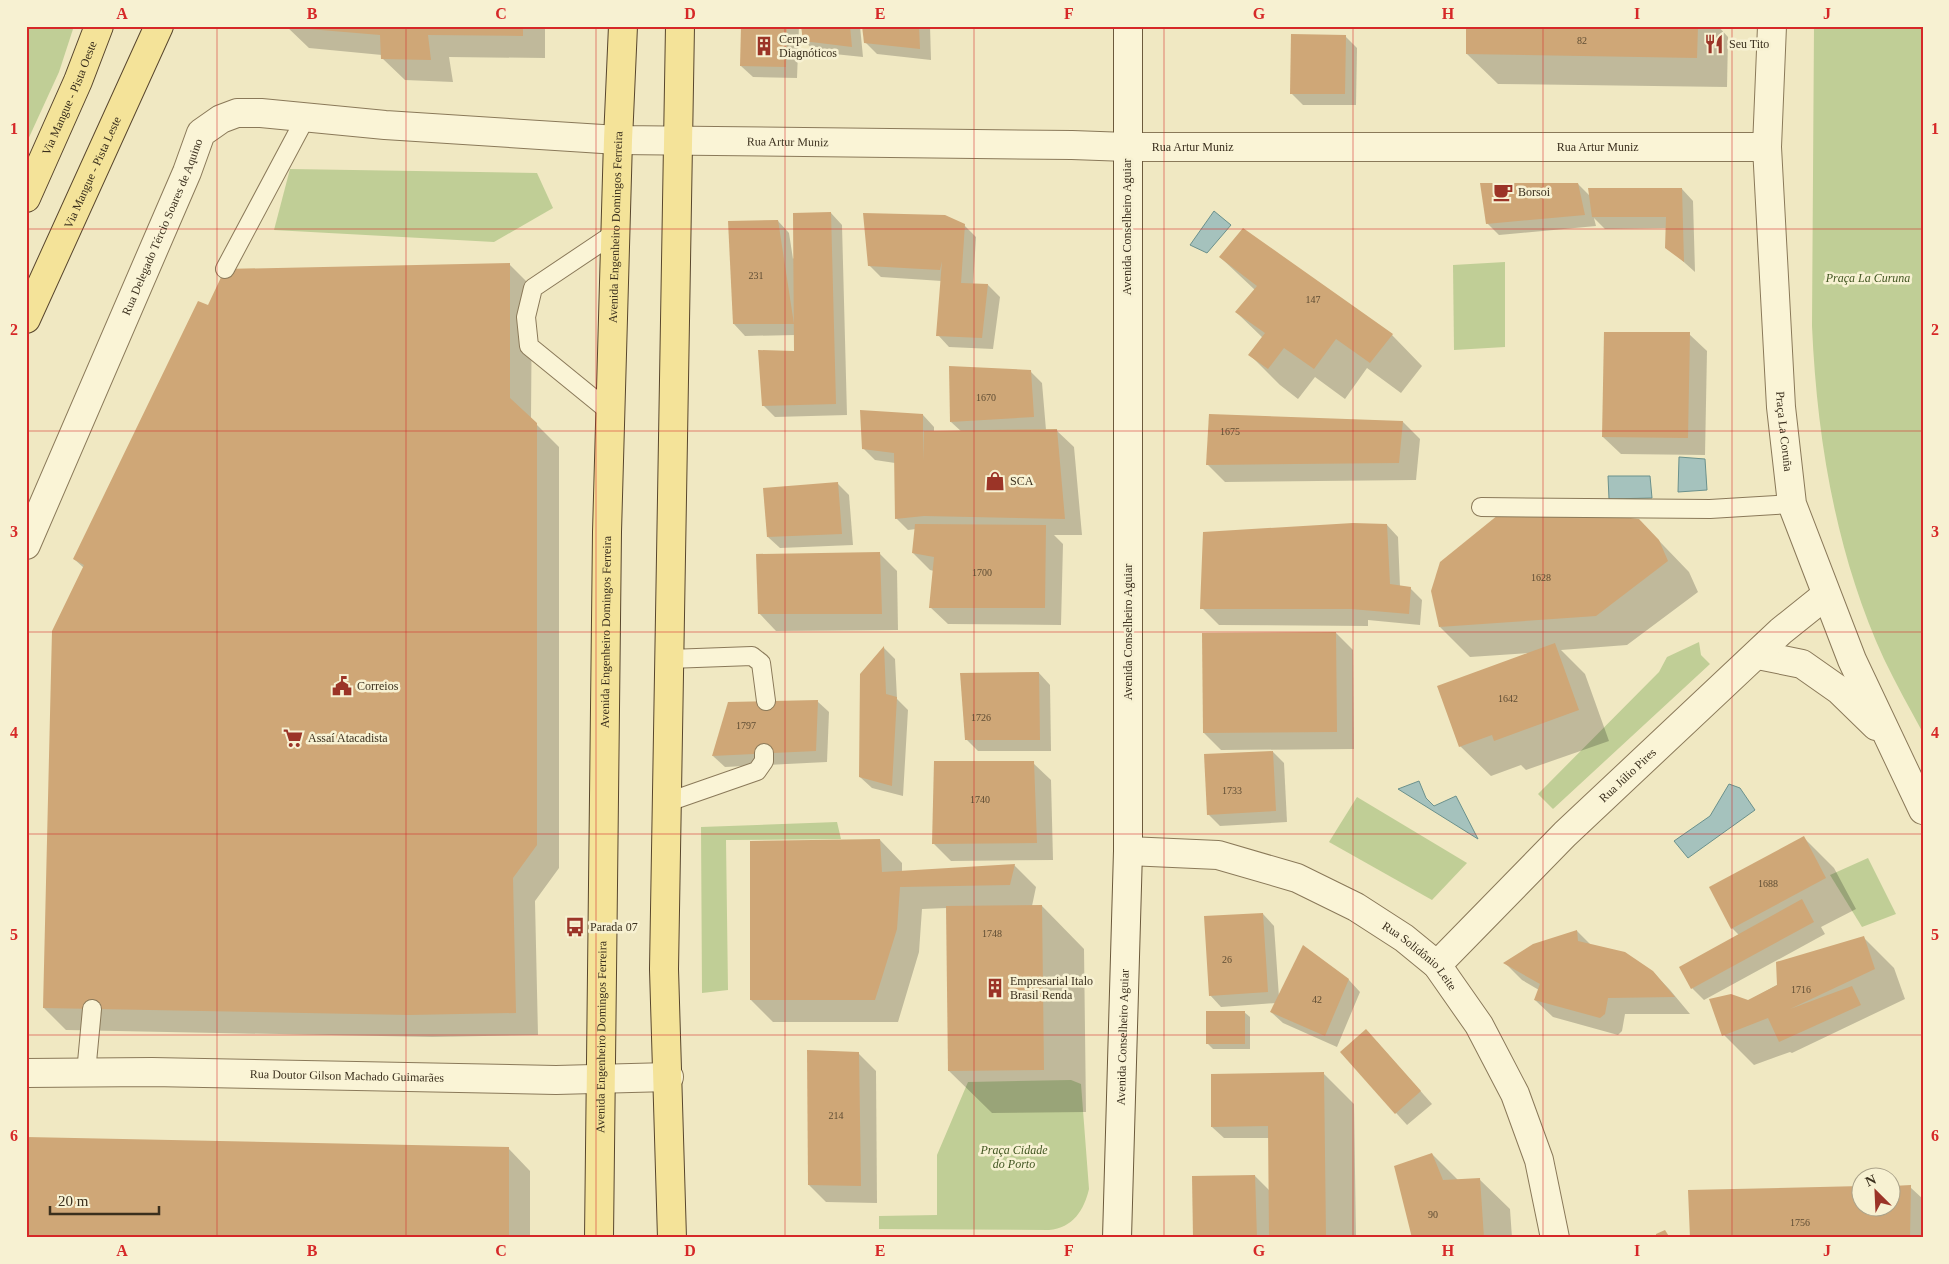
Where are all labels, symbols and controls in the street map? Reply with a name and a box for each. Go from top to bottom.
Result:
text: A [116,5,128,22]
text: B [307,5,318,22]
text: C [495,5,507,22]
text: D [684,5,696,22]
text: E [875,5,885,22]
text: F [1064,5,1074,22]
text: G [1253,5,1266,22]
text: H [1442,5,1455,22]
text: I [1634,5,1640,22]
text: J [1823,5,1831,22]
place label: Cerpe Diagnóticos [779,32,837,60]
restaurant icon: Seu Tito [1703,33,1725,55]
building icon: Cerpe Diagnóticos [753,35,775,57]
house number: 82 [1577,35,1587,46]
place label: Seu Tito [1729,37,1769,51]
street label: Via Mangue - Pista Oeste [39,39,100,157]
street label: Via Mangue - Pista Leste [61,114,124,231]
text: 1 [10,120,18,137]
text: 1 [1931,120,1939,137]
street label: Avenida Engenheiro Domingos Ferreira [606,130,625,323]
street label: Rua Artur Muniz [747,134,829,149]
street label: Rua Delegado Tércio Soares de Aquino [119,137,205,317]
street label: Rua Artur Muniz [1152,140,1234,154]
street label: Rua Artur Muniz [1557,140,1639,154]
street label: Avenida Conselheiro Aguiar [1120,159,1134,295]
cafe icon: Borsoi [1492,181,1514,203]
place label: Borsoi [1518,185,1551,199]
house number: 231 [749,270,764,281]
park label: Praça La Curuna [1825,271,1910,285]
house number: 147 [1306,294,1321,305]
text: 2 [10,321,18,338]
text: 2 [1931,321,1939,338]
street label: Praça La Coruña [1773,391,1795,473]
house number: 1670 [976,392,996,403]
house number: 1675 [1220,426,1240,437]
shop icon: SCA [984,470,1006,492]
place label: SCA [1010,474,1034,488]
text: 3 [10,523,18,540]
text: 3 [1931,523,1939,540]
street label: Avenida Engenheiro Domingos Ferreira [598,535,614,728]
street label: Avenida Conselheiro Aguiar [1121,564,1135,700]
house number: 1700 [972,567,992,578]
house number: 1628 [1531,572,1551,583]
public building icon: Correios [331,675,353,697]
place label: Correios [357,679,399,693]
house number: 1642 [1498,693,1518,704]
house number: 1726 [971,712,991,723]
house number: 1797 [736,720,756,731]
text: 4 [10,724,18,741]
text: 4 [1931,724,1939,741]
supermarket icon: Assaí Atacadista [282,727,304,749]
place label: Assaí Atacadista [308,731,388,745]
street label: Rua Júlio Pires [1596,745,1659,805]
house number: 1733 [1222,785,1242,796]
house number: 1740 [970,794,990,805]
house number: 1688 [1758,878,1778,889]
bus stop icon: Parada 07 [564,916,586,938]
street label: Rua Solidônio Leite [1380,919,1460,993]
place label: Parada 07 [590,920,638,934]
text: 5 [10,926,18,943]
text: 5 [1931,926,1939,943]
house number: 1748 [982,928,1002,939]
street label: Avenida Engenheiro Domingos Ferreira [593,940,609,1133]
house number: 26 [1222,954,1232,965]
street label: Avenida Conselheiro Aguiar [1114,969,1132,1106]
place label: Empresarial Italo Brasil Renda [1010,974,1093,1002]
building icon: Empresarial Italo Brasil Renda [984,977,1006,999]
house number: 1716 [1791,984,1811,995]
house number: 42 [1312,994,1322,1005]
street label: Rua Doutor Gilson Machado Guimarães [250,1067,444,1085]
house number: 214 [829,1110,844,1121]
text: 6 [10,1127,18,1144]
text: 6 [1931,1127,1939,1144]
park label: Praça Cidade do Porto [980,1143,1048,1171]
north arrow [1852,1166,1902,1216]
text: N [1863,1172,1879,1189]
scale bar [50,1184,159,1216]
text: 20 m [58,1193,89,1209]
house number: 90 [1428,1209,1438,1220]
house number: 1756 [1790,1217,1810,1228]
text: A [116,1242,128,1259]
text: B [307,1242,318,1259]
text: C [495,1242,507,1259]
text: D [684,1242,696,1259]
text: E [875,1242,885,1259]
text: F [1064,1242,1074,1259]
text: G [1253,1242,1266,1259]
text: H [1442,1242,1455,1259]
text: I [1634,1242,1640,1259]
text: J [1823,1242,1831,1259]

